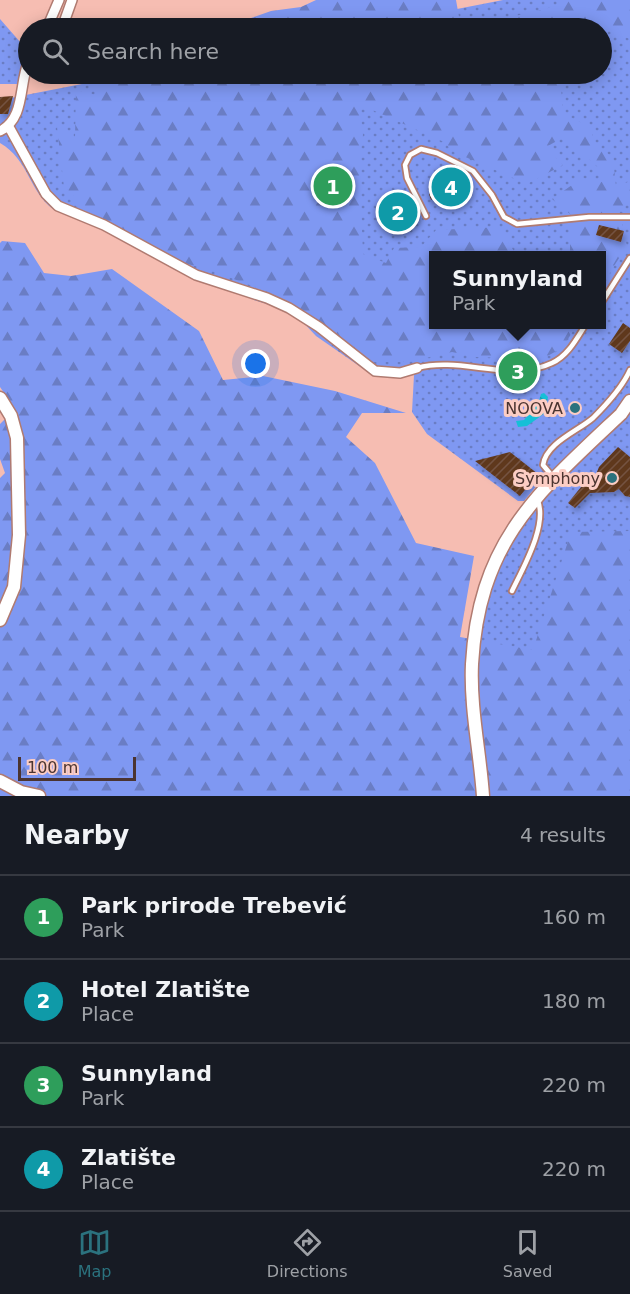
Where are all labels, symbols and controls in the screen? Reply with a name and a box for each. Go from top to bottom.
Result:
search box [18,18,612,84]
icon: search [39,35,72,68]
text: Search here [87,39,219,64]
pin: 1 [314,164,352,208]
pin: 4 [432,164,470,210]
pin: 2 [378,190,418,234]
popup [429,251,606,329]
text: Sunnyland [452,266,583,291]
text: Park [452,291,495,315]
pin: 3 [498,348,538,394]
your location [241,349,270,378]
place label: NOOVA [505,399,563,418]
marker: NOOVA [568,401,582,415]
place label: Symphony [515,469,600,488]
marker: Symphony [605,471,619,485]
scale bar [18,754,136,782]
text: 100 m [27,758,78,777]
text: Nearby [24,820,129,850]
text: 4 results [520,823,606,847]
text: Park prirode Trebević [81,893,347,918]
text: 1 [37,905,50,929]
text: 160 m [542,905,606,929]
text: Park [81,918,124,942]
text: Hotel Zlatište [81,977,250,1002]
text: 2 [37,989,50,1013]
text: 180 m [542,989,606,1013]
text: Place [81,1002,134,1026]
text: Sunnyland [81,1061,212,1086]
text: 3 [37,1073,50,1097]
text: 220 m [542,1073,606,1097]
text: Park [81,1086,124,1110]
text: Zlatište [81,1145,176,1170]
text: 4 [37,1157,50,1181]
text: 220 m [542,1157,606,1181]
text: Place [81,1170,134,1194]
tab: Map [78,1226,111,1281]
tab: Directions [267,1226,347,1281]
tab: Saved [503,1226,552,1281]

